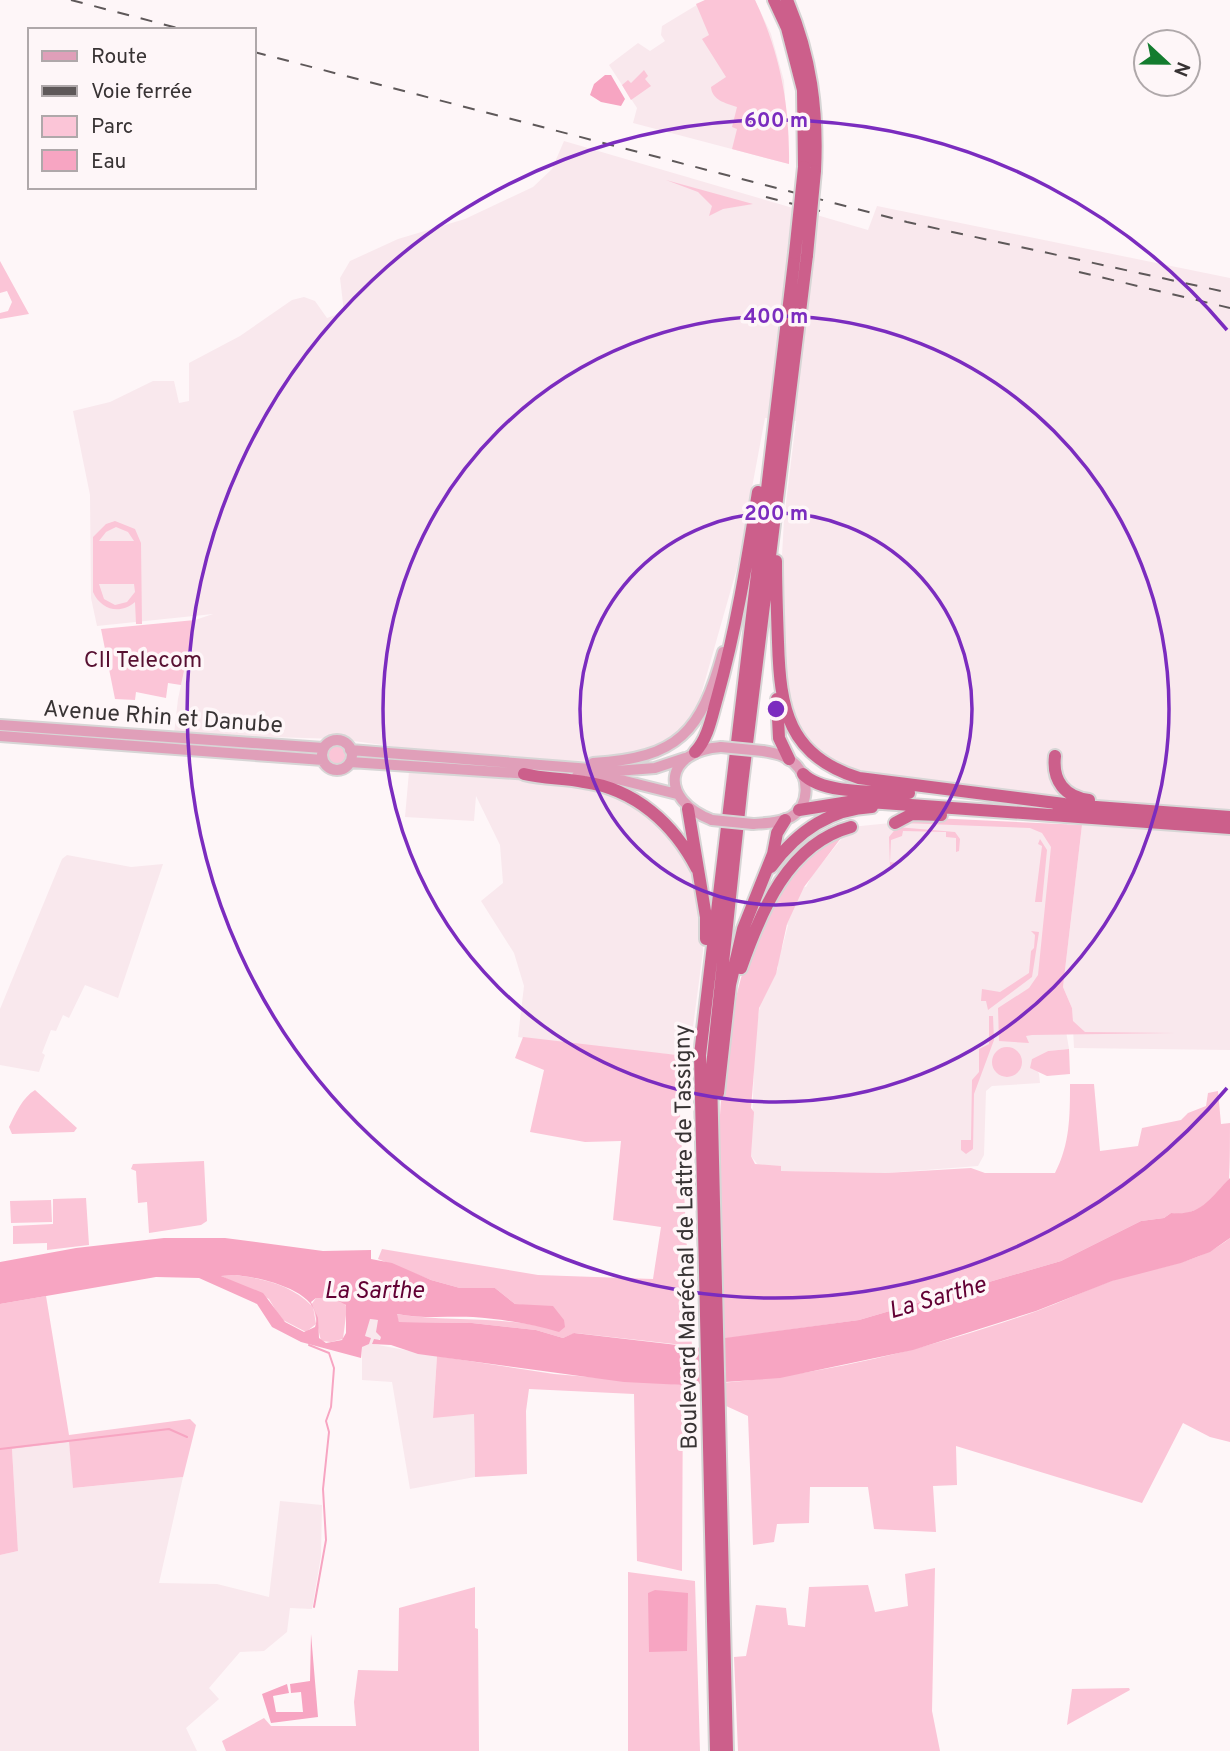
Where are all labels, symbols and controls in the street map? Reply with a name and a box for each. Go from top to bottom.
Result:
legend [28,28,256,189]
north arrow [1132,28,1202,98]
text: Route [91,44,147,71]
text: N [1167,58,1195,79]
text: Voie ferrée [91,79,192,106]
text: 600 m [744,108,808,135]
text: Parc [91,114,133,141]
text: Eau [91,149,126,176]
text: 400 m [744,304,808,331]
text: 200 m [744,501,808,528]
park label: CII Telecom [84,647,202,676]
street label: Avenue Rhin et Danube [42,696,284,741]
centre of rings [764,697,788,721]
street label: Boulevard Maréchal de Lattre de Tassigny [669,1024,706,1450]
water label: La Sarthe [885,1271,990,1327]
water label: La Sarthe [324,1277,425,1307]

